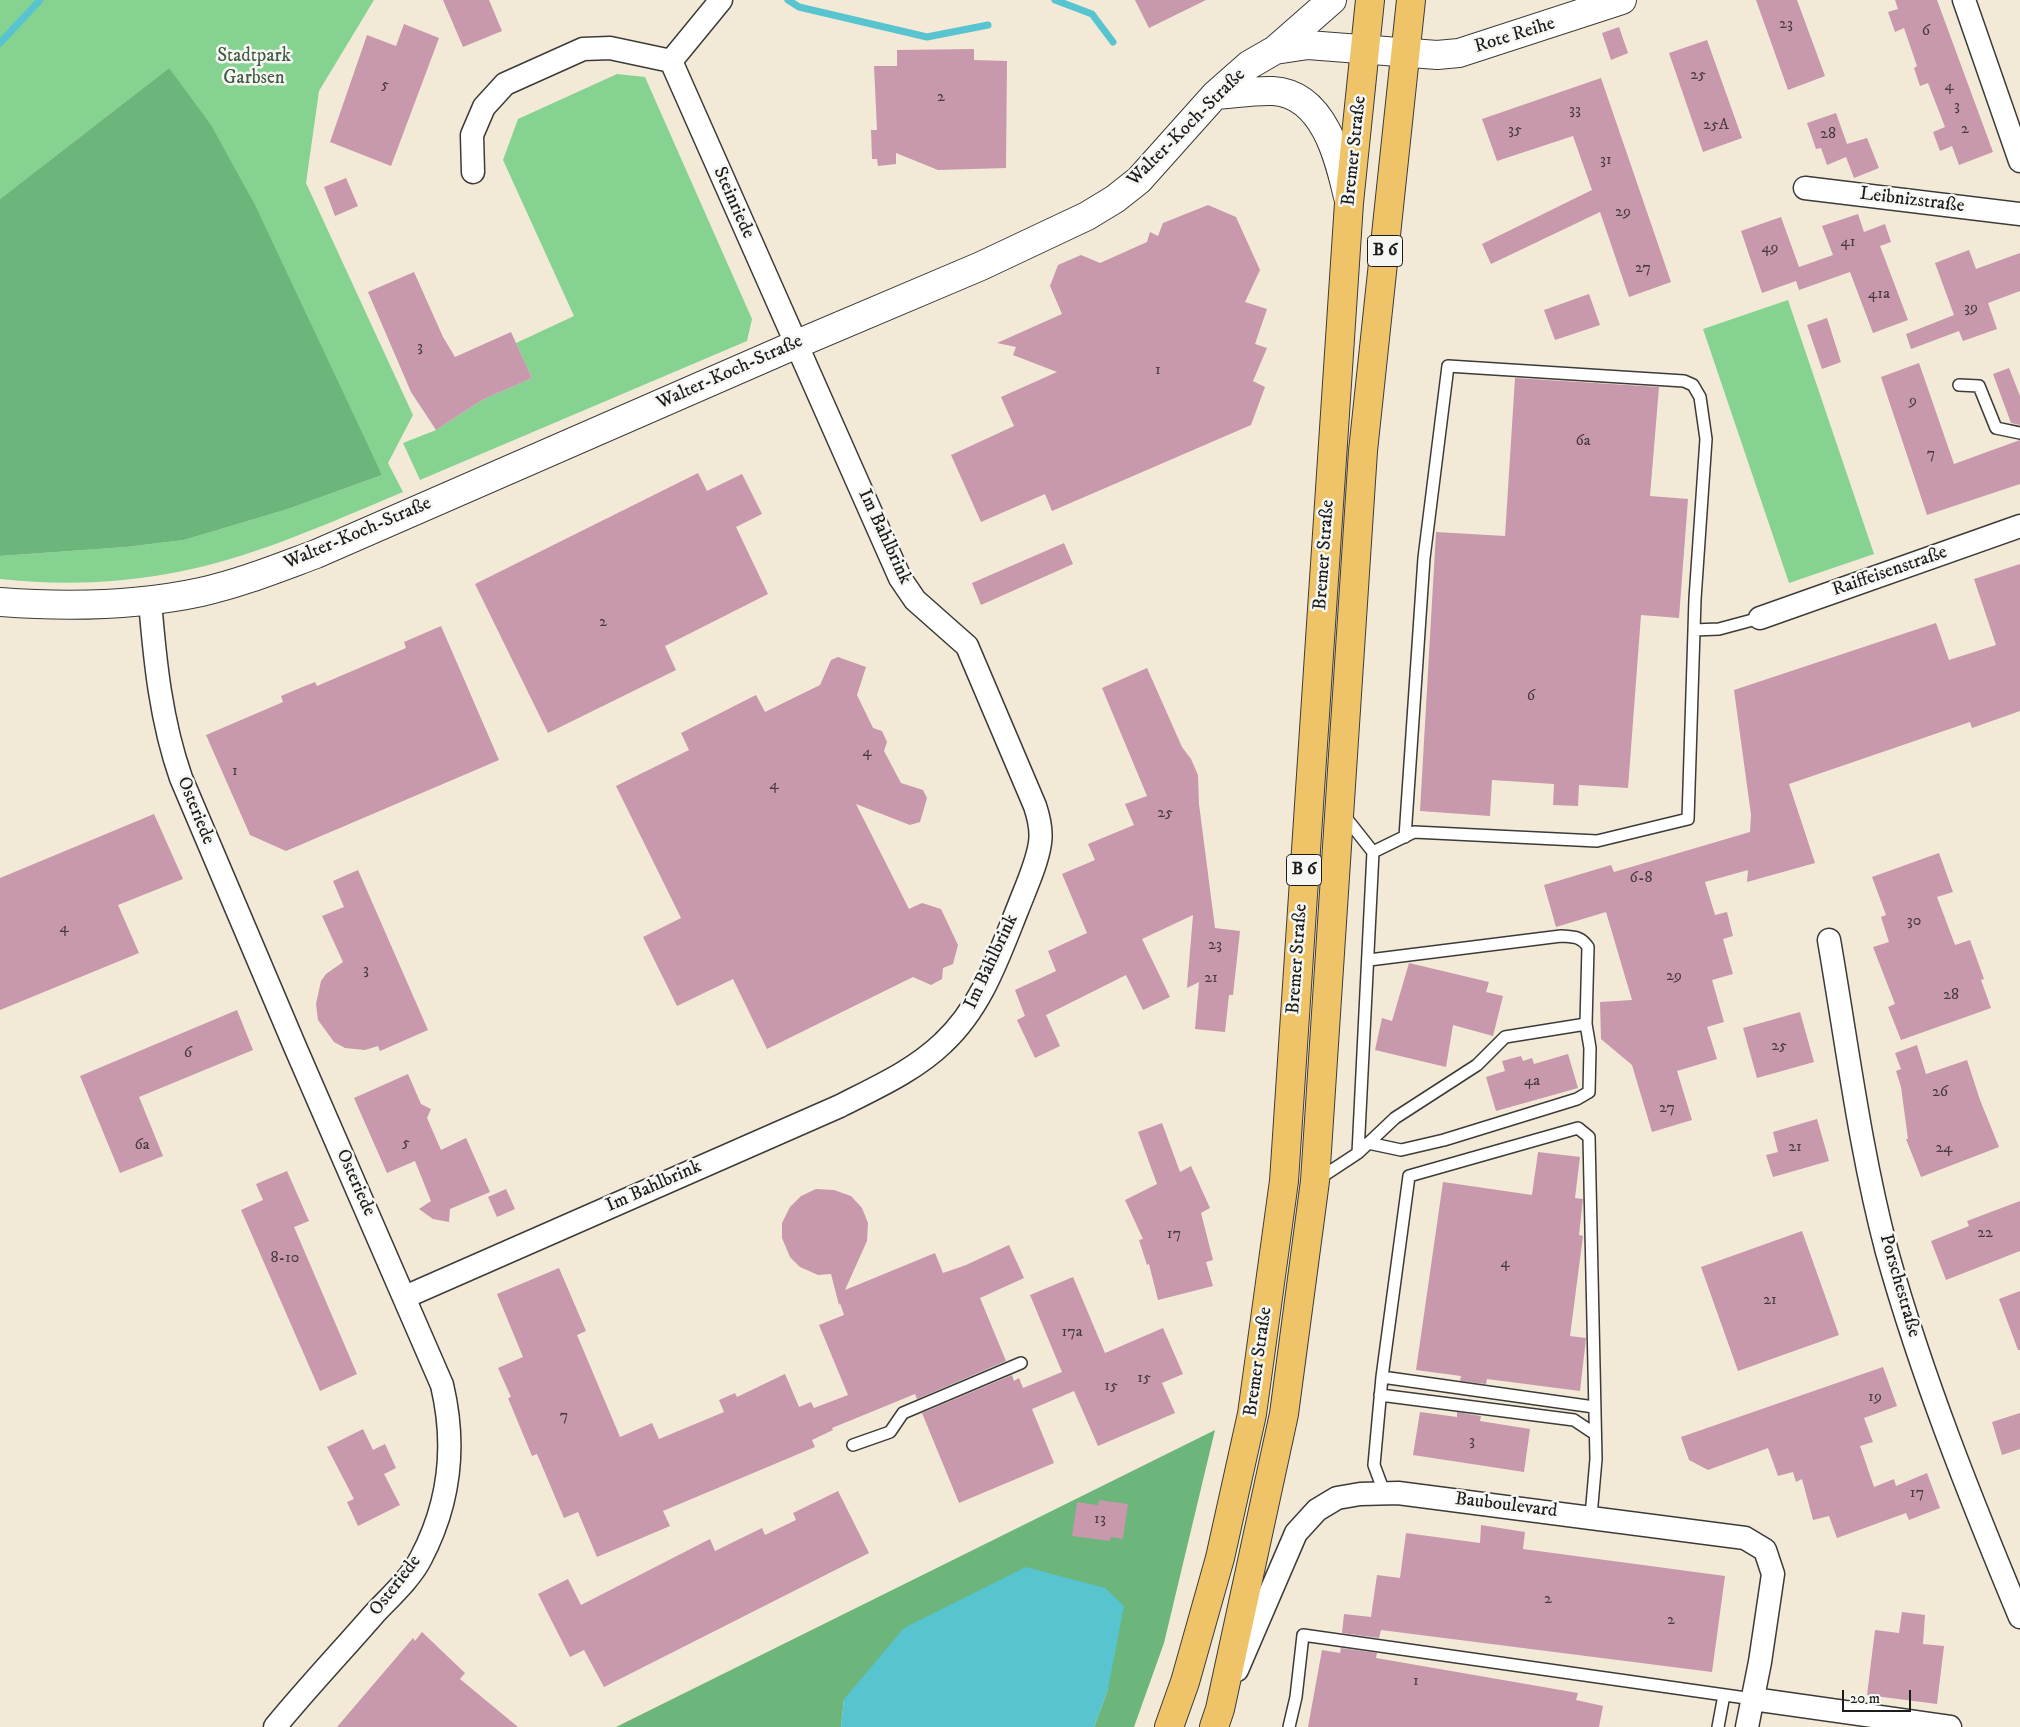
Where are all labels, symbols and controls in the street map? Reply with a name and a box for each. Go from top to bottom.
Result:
street label: Rote Reihe [1472,13,1558,59]
house number: 23 [1779,15,1793,35]
house number: 6 [1922,22,1930,42]
park label: Stadtpark Garbsen [217,46,291,90]
street label: Walter-Koch-Straße [1123,64,1251,192]
house number: 25 [1690,66,1706,86]
house number: 5 [381,76,389,96]
house number: 4 [1944,77,1954,97]
house number: 2 [937,88,945,108]
street label: Bremer Straße [1338,95,1372,207]
house number: 3 [1954,97,1960,117]
house number: 33 [1569,101,1581,121]
house number: 25A [1703,116,1729,136]
house number: 2 [1961,120,1969,140]
house number: 35 [1508,121,1522,141]
house number: 28 [1820,125,1836,145]
house number: 31 [1600,151,1612,171]
street label: Steinriede [707,164,759,242]
street label: Leibnizstraße [1858,183,1966,219]
house number: 29 [1615,203,1631,223]
house number: 41 [1840,233,1856,253]
road number: B 6 [1368,236,1402,266]
house number: 49 [1761,239,1779,259]
house number: 27 [1635,259,1651,279]
house number: 41a [1868,285,1890,305]
house number: 39 [1964,299,1978,319]
street label: Walter-Koch-Straße [653,331,807,415]
house number: 3 [417,338,423,358]
house number: 1 [1155,361,1161,381]
house number: 9 [1909,392,1917,412]
house number: 6a [1575,432,1591,452]
house number: 7 [1927,445,1935,465]
street label: Im Bahlbrink [852,486,916,588]
street label: Walter-Koch-Straße [281,493,435,575]
street label: Bremer Straße [1310,499,1340,611]
street label: Raiffeisenstraße [1830,542,1950,602]
house number: 2 [599,613,607,633]
house number: 6 [1527,687,1535,707]
house number: 4 [862,743,872,763]
house number: 1 [232,762,238,782]
street label: Osteriede [171,774,219,848]
house number: 4 [769,776,779,796]
house number: 25 [1157,804,1173,824]
road number: B 6 [1286,854,1322,886]
house number: 6-8 [1630,869,1652,889]
street label: Bremer Straße [1283,903,1313,1015]
street label: Im Bahlbrink [960,911,1024,1013]
house number: 30 [1907,912,1921,932]
house number: 4 [59,919,69,939]
house number: 23 [1208,936,1222,956]
house number: 3 [363,961,369,981]
house number: 29 [1666,967,1682,987]
house number: 21 [1204,969,1218,989]
house number: 28 [1943,986,1959,1006]
house number: 25 [1771,1037,1787,1057]
house number: 6 [184,1044,192,1064]
house number: 4a [1524,1072,1540,1092]
house number: 26 [1932,1083,1948,1103]
house number: 27 [1659,1099,1675,1119]
house number: 5 [402,1134,410,1154]
house number: 6a [134,1136,150,1156]
house number: 21 [1788,1138,1802,1158]
house number: 24 [1935,1139,1953,1159]
street label: Osteriede [330,1146,380,1220]
street label: Im Bahlbrink [603,1156,705,1218]
house number: 22 [1977,1224,1993,1244]
house number: 17 [1167,1225,1181,1245]
street label: Porschestraße [1873,1232,1925,1340]
house number: 8-10 [271,1249,299,1269]
house number: 4 [1500,1254,1510,1274]
house number: 21 [1763,1291,1777,1311]
street label: Bremer Straße [1240,1306,1278,1418]
house number: 17a [1061,1323,1083,1343]
house number: 15 [1137,1369,1151,1389]
house number: 15 [1104,1377,1118,1397]
house number: 19 [1868,1388,1882,1408]
house number: 7 [560,1407,568,1427]
house number: 3 [1469,1432,1475,1452]
house number: 17 [1910,1484,1924,1504]
street label: Bauboulevard [1453,1488,1559,1524]
house number: 13 [1094,1510,1106,1530]
street label: Osteriede [365,1551,427,1621]
house number: 2 [1544,1590,1552,1610]
house number: 2 [1667,1611,1675,1631]
house number: 1 [1413,1672,1419,1692]
scale bar [1845,1680,1914,1712]
text: 20 m [1850,1689,1880,1708]

